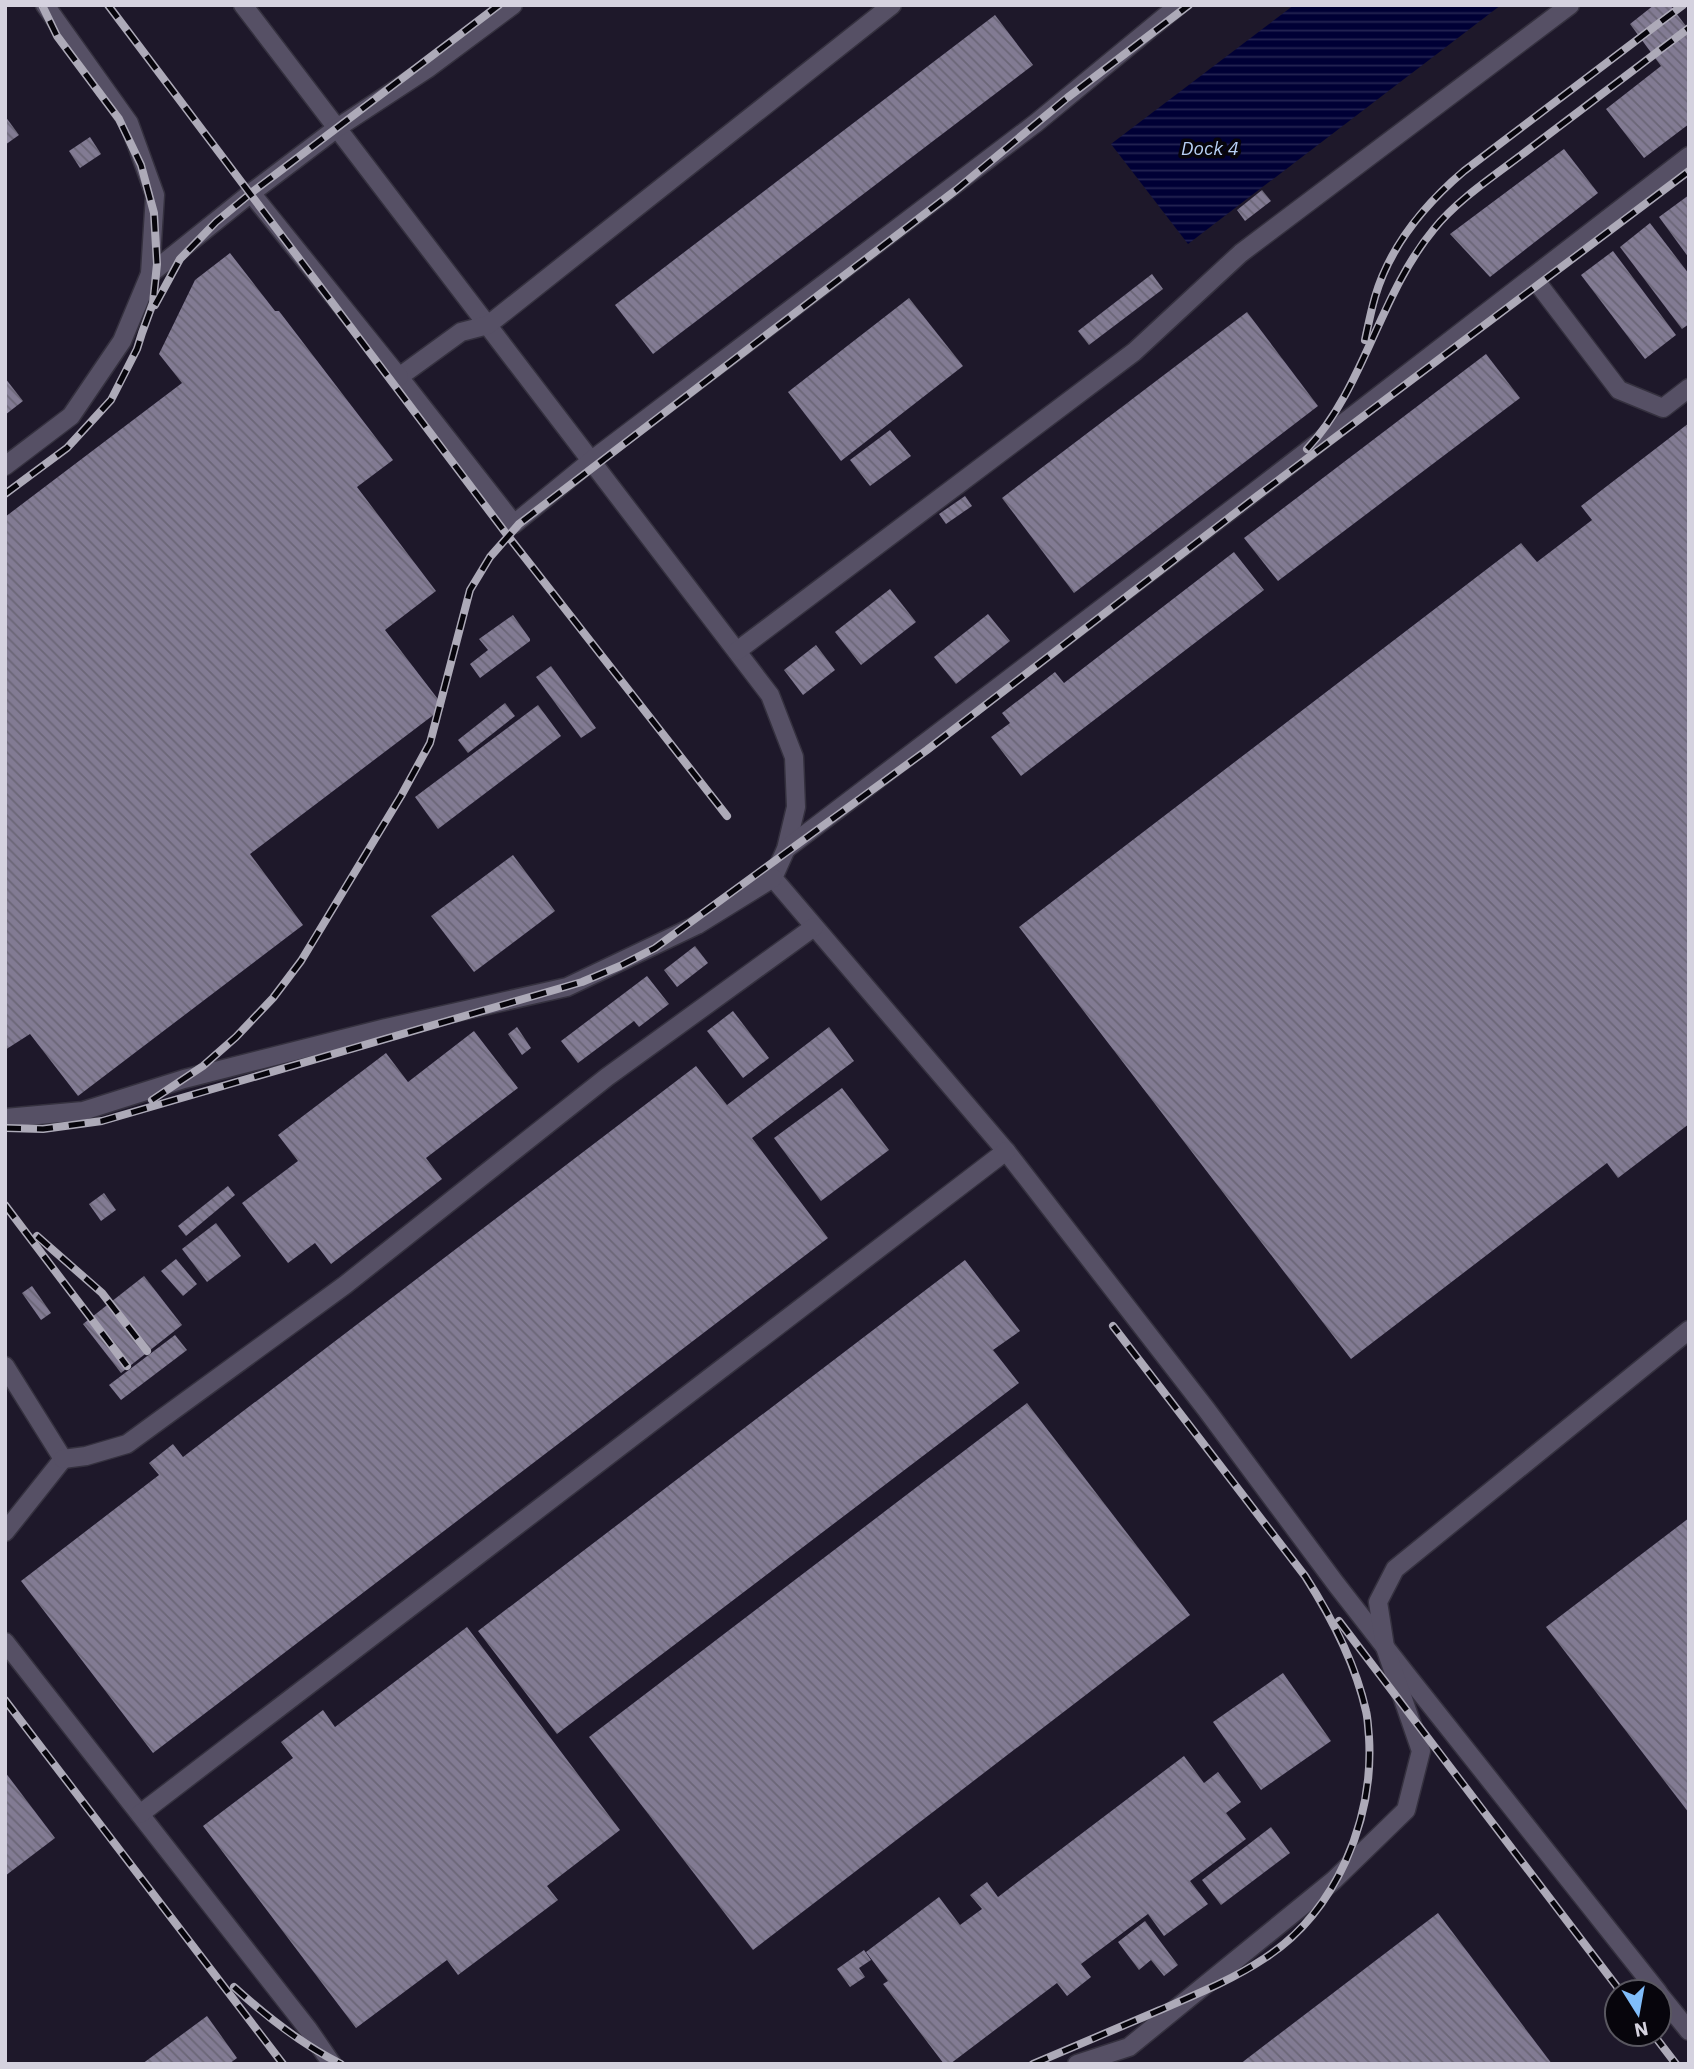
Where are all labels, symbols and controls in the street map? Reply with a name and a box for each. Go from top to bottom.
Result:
water label: Dock 4 [1181,136,1239,160]
north arrow [1603,1978,1673,2048]
text: N [1632,2017,1650,2043]

